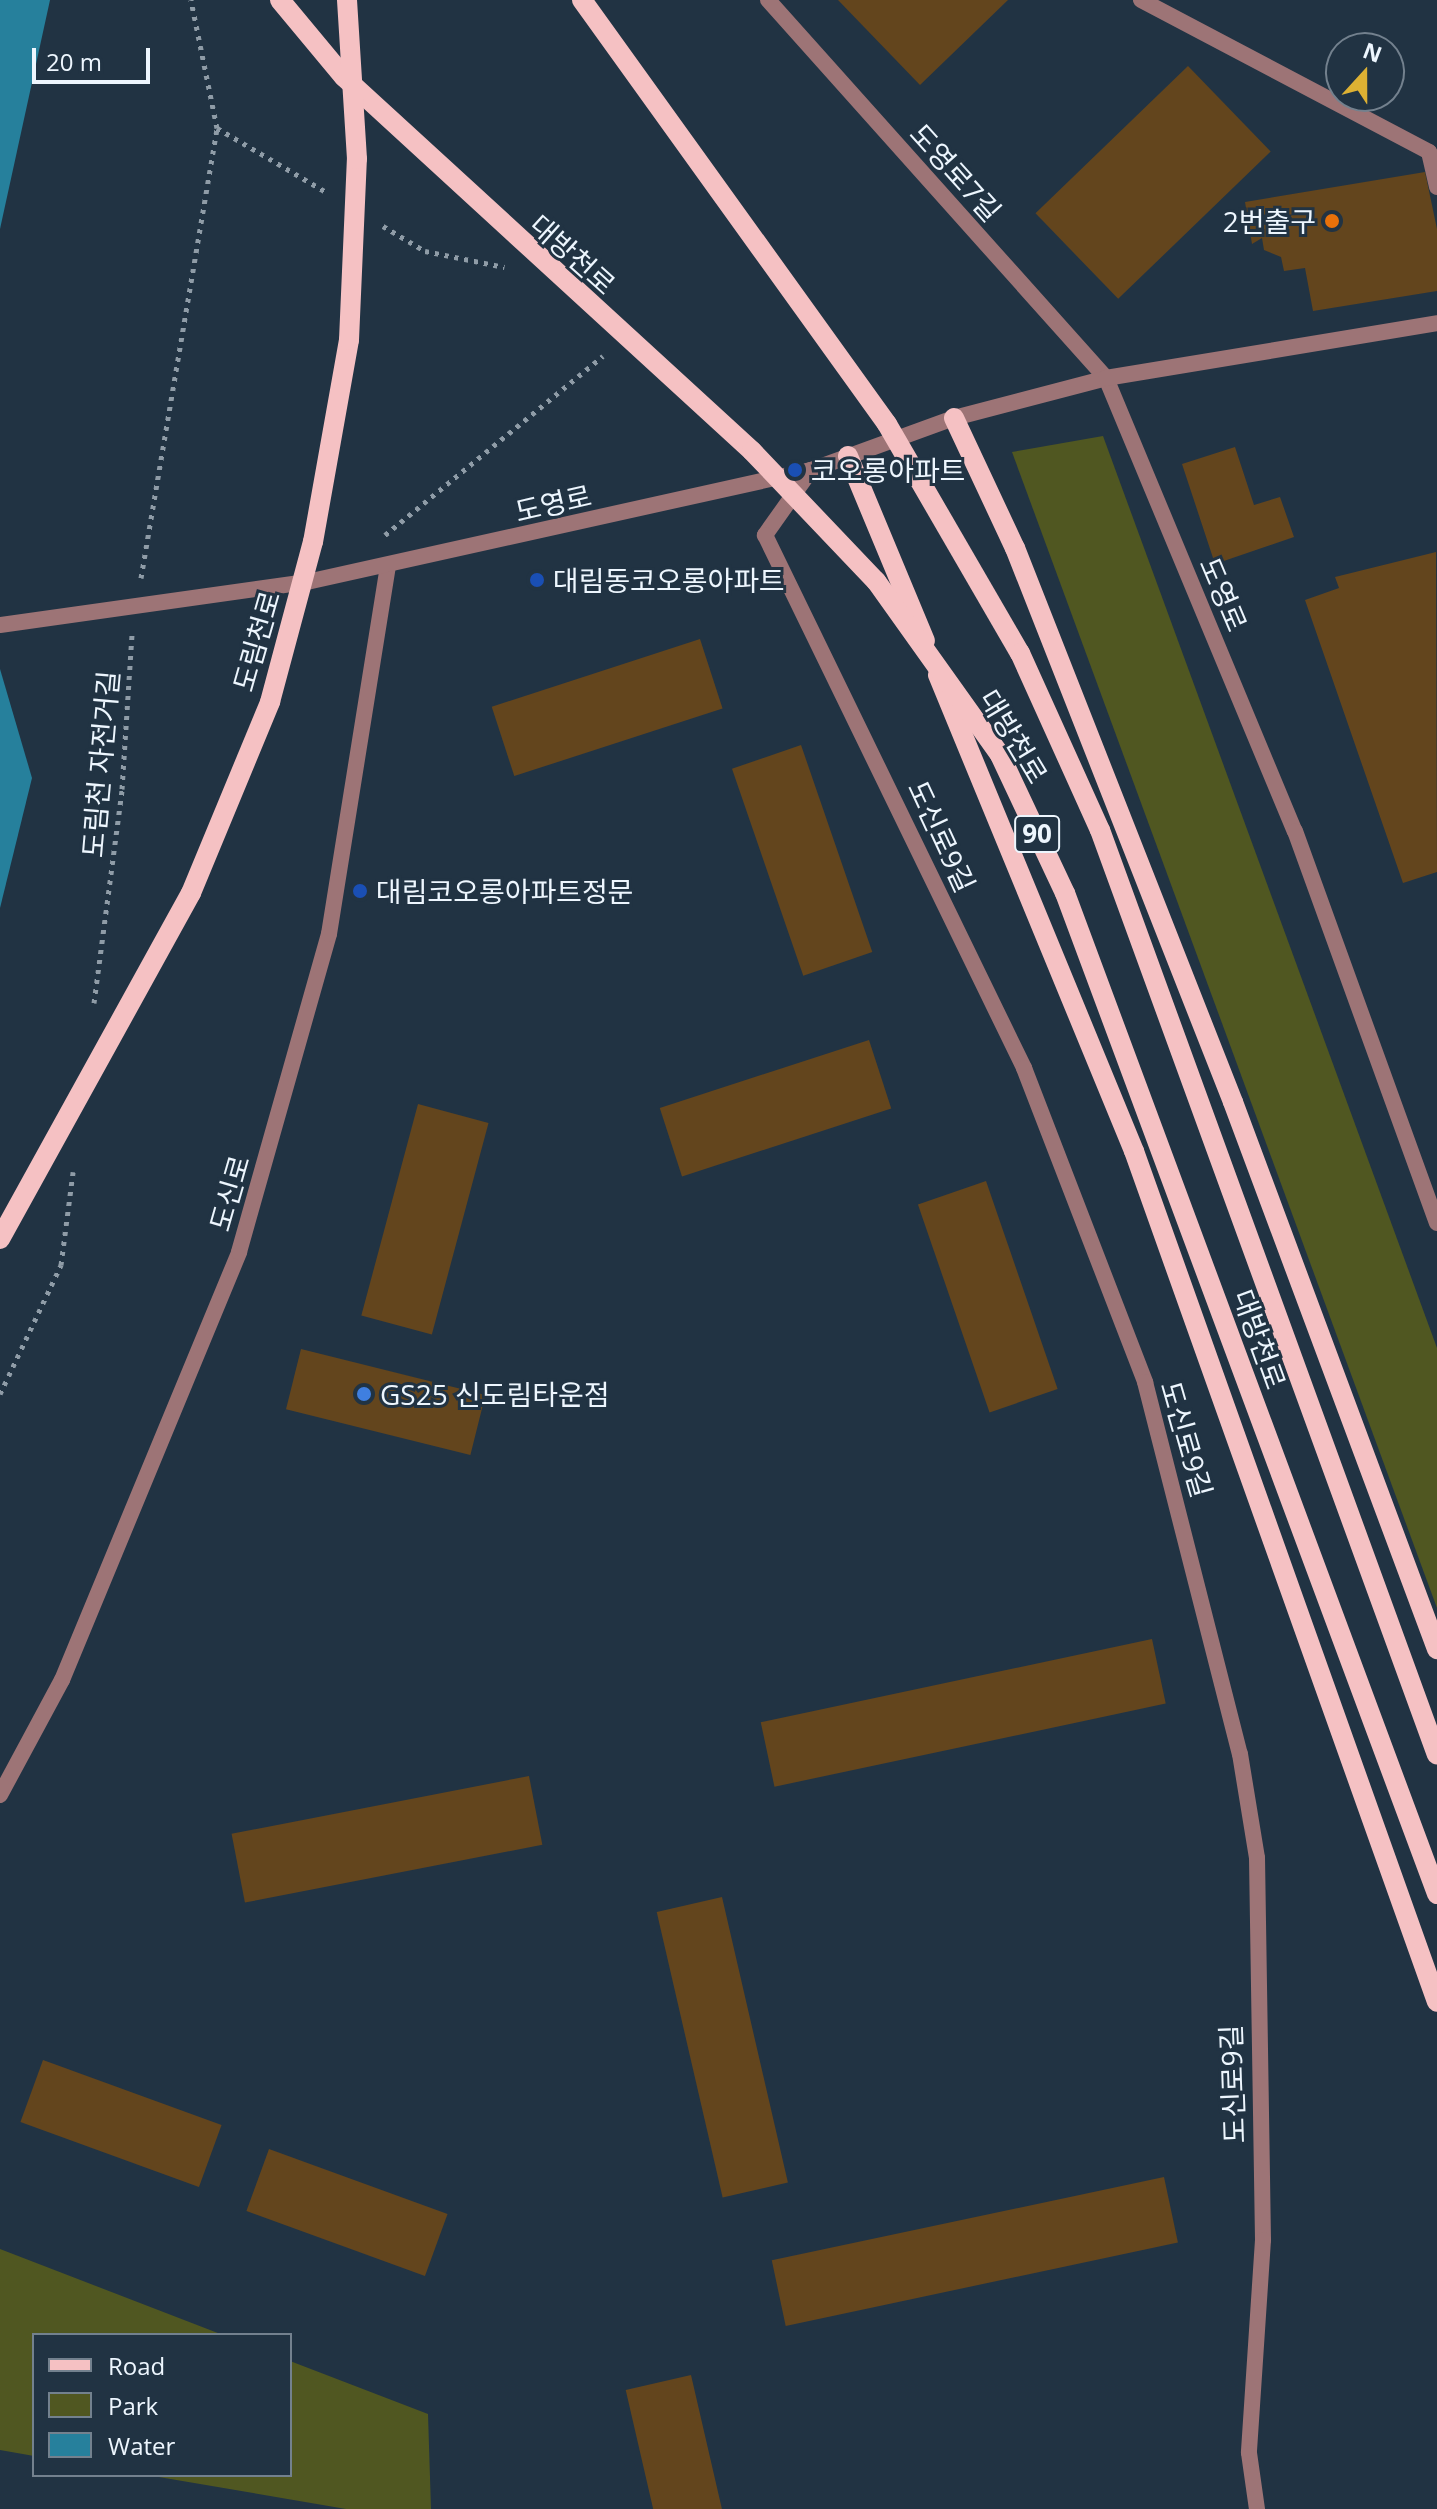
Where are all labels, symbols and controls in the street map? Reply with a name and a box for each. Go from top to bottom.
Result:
scale bar [36,32,154,82]
north arrow [1325,32,1405,112]
text: N [1359,34,1387,69]
text: 20 m [46,45,102,78]
street label: 도영로7길 [904,117,1008,227]
place label: 2번출구 [1223,204,1316,238]
street label: 대방천로 [523,207,623,301]
marker: 2번출구 [1323,212,1341,230]
place label: 코오롱아파트 [811,453,966,487]
marker: 코오롱아파트 [786,461,804,479]
street label: 도영로 [512,478,594,528]
street label: 도영로 [1193,552,1255,636]
place label: 대림동코오롱아파트 [553,563,785,597]
marker: 대림동코오롱아파트 [528,571,546,589]
street label: 도림천로 [226,587,286,695]
street label: 도림천 자전거길 [75,669,125,859]
street label: 대방천로 [973,683,1055,789]
street label: 도신로9길 [902,775,982,897]
road number: 90 [1013,812,1061,856]
place label: 대림코오롱아파트정문 [376,874,634,908]
marker: 대림코오롱아파트정문 [351,882,369,900]
street label: 도신로 [202,1151,256,1235]
street label: 대방천로 [1227,1285,1293,1393]
place label: GS25 신도림타운점 [380,1377,610,1411]
street label: 도신로9길 [1154,1377,1220,1501]
marker: GS25 신도림타운점 [355,1385,373,1403]
street label: 도신로9길 [1213,2024,1251,2144]
legend [32,2333,292,2477]
text: Road [108,2349,165,2382]
text: Park [108,2389,158,2422]
text: Water [108,2429,175,2462]

